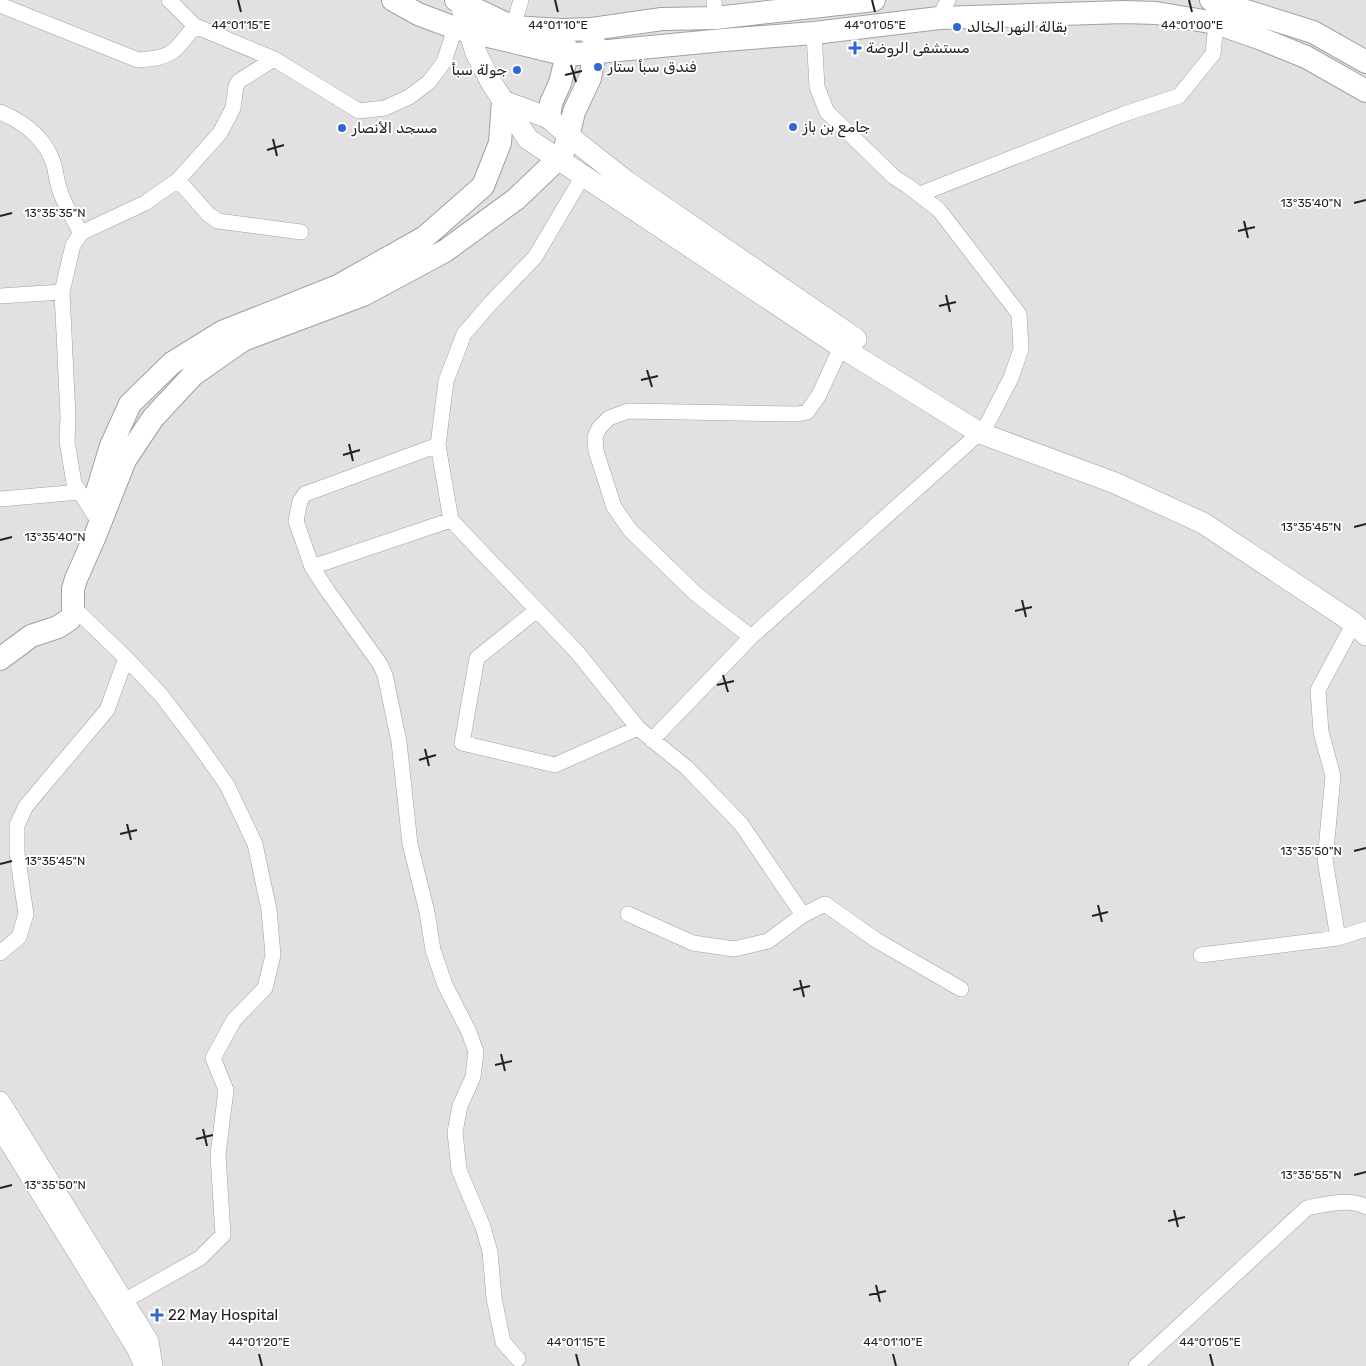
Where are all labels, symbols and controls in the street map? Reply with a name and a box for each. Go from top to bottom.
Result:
text: 44°01'15"E [212,18,270,32]
text: 44°01'10"E [528,18,588,32]
text: 44°01'05"E [844,18,906,32]
place label: بقالة النهر الخالد [967,18,1068,36]
text: 44°01'00"E [1161,18,1223,32]
marker: بقالة النهر الخالد [951,21,963,33]
place label: مستشفى الروضة [866,39,970,58]
marker: مستشفى الروضة [848,41,862,55]
place label: فندق سبأ ستار [607,58,696,76]
place label: جولة سبأ [452,61,507,79]
marker: فندق سبأ ستار [592,61,604,73]
marker: جولة سبأ [511,64,523,76]
place label: جامع بن باز [802,118,870,138]
place label: مسجد الأنصار [351,119,437,137]
marker: جامع بن باز [787,121,799,133]
marker: مسجد الأنصار [336,122,348,134]
text: 13°35'40"N [1280,196,1342,210]
text: 13°35'35"N [24,206,86,220]
text: 13°35'45"N [1281,520,1341,534]
text: 13°35'40"N [24,530,86,544]
text: 13°35'50"N [1280,844,1342,858]
text: 13°35'45"N [25,854,85,868]
text: 13°35'55"N [1280,1168,1342,1182]
text: 13°35'50"N [24,1178,86,1192]
place label: 22 May Hospital [168,1306,278,1324]
marker: 22 May Hospital [150,1308,164,1322]
text: 44°01'20"E [228,1335,290,1349]
text: 44°01'15"E [547,1335,605,1349]
text: 44°01'10"E [863,1335,923,1349]
text: 44°01'05"E [1179,1335,1241,1349]

